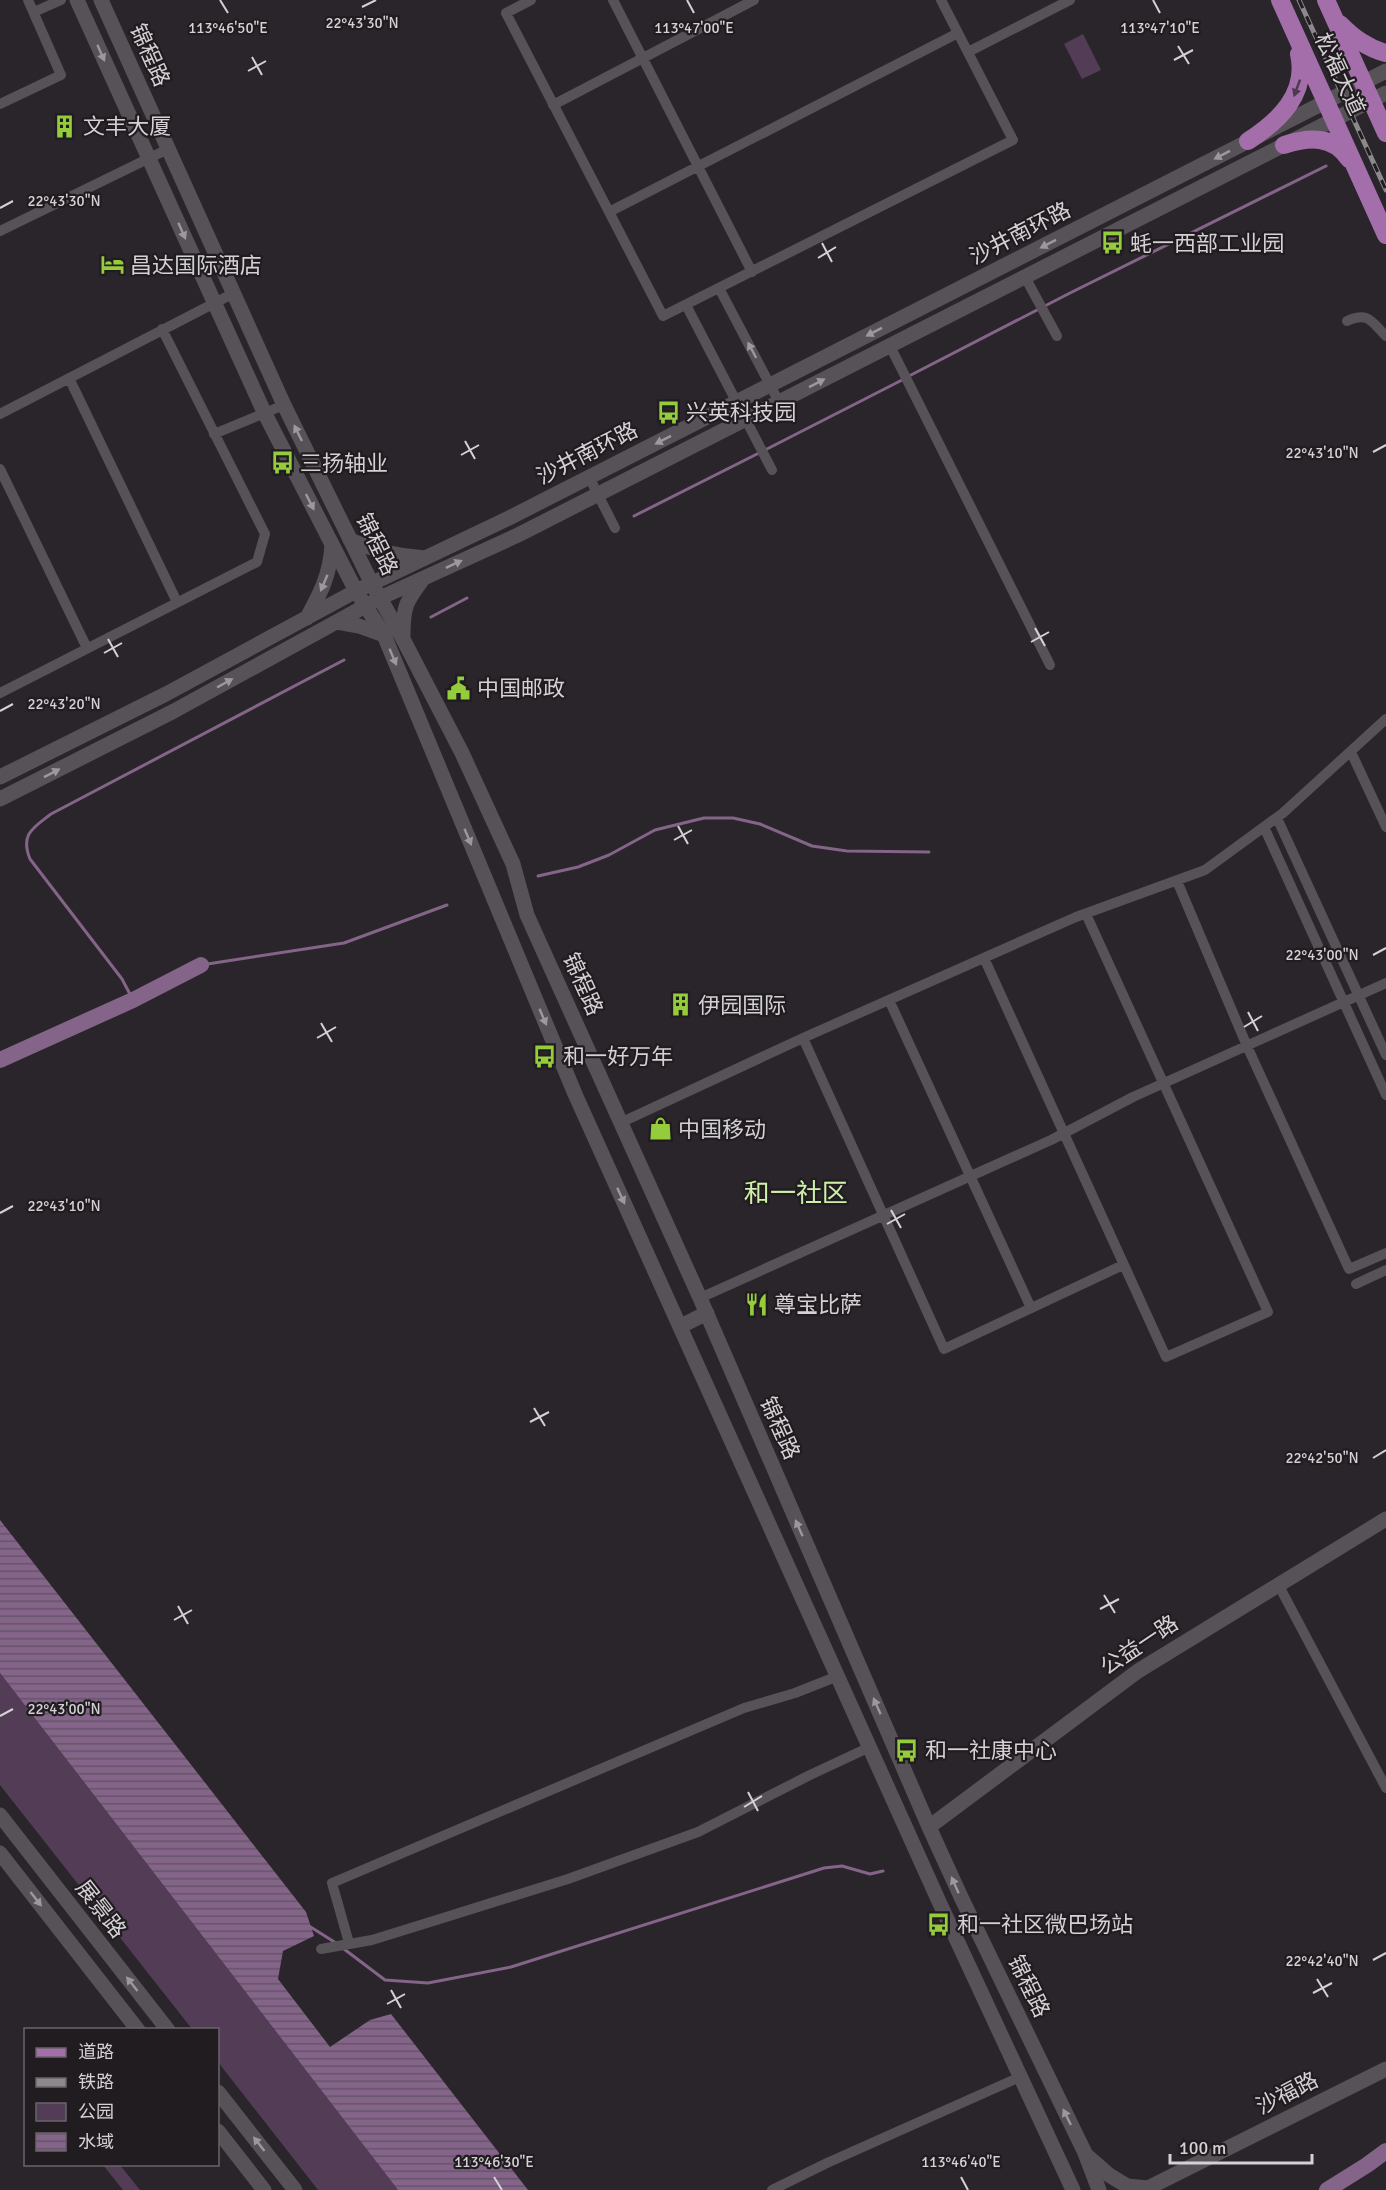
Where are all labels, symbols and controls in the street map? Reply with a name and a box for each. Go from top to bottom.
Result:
text: 22°43'30"N [325,14,399,32]
street label: 锦程路 [124,19,176,91]
text: 113°46'50"E [188,19,268,37]
text: 113°47'00"E [654,19,734,37]
text: 113°47'10"E [1120,19,1200,37]
street label: 松福大道 [1309,28,1371,120]
one-way arrow [97,45,106,62]
one-way arrow [1291,80,1301,98]
building icon: 文丰大厦 [52,113,78,139]
place label: 文丰大厦 [83,113,171,140]
one-way arrow [1213,150,1230,160]
text: 22°43'30"N [27,192,101,210]
street label: 沙井南环路 [965,196,1075,270]
one-way arrow [177,222,186,239]
bus stop icon: 蚝一西部工业园 [1099,230,1125,256]
place label: 蚝一西部工业园 [1130,230,1284,257]
one-way arrow [1040,239,1057,249]
hotel icon: 昌达国际酒店 [99,252,125,278]
place label: 昌达国际酒店 [130,252,262,279]
one-way arrow [866,328,883,337]
one-way arrow [747,342,757,359]
one-way arrow [808,379,825,388]
bus stop icon: 兴英科技园 [655,399,681,425]
place label: 兴英科技园 [686,399,796,426]
street label: 沙井南环路 [532,416,642,490]
one-way arrow [293,424,303,441]
one-way arrow [654,434,672,444]
text: 22°43'10"N [1285,444,1359,462]
bus stop icon: 三扬轴业 [269,450,295,476]
place label: 三扬轴业 [300,450,388,477]
one-way arrow [305,494,315,511]
street label: 锦程路 [350,508,404,580]
one-way arrow [446,559,464,569]
one-way arrow [319,574,328,592]
one-way arrow [388,649,398,667]
public building icon: 中国邮政 [446,675,472,701]
place label: 中国邮政 [477,675,565,702]
one-way arrow [217,678,234,688]
text: 22°43'20"N [27,695,101,713]
one-way arrow [44,768,61,777]
one-way arrow [463,829,473,847]
text: 22°43'00"N [1285,946,1359,964]
street label: 锦程路 [557,948,609,1020]
building icon: 伊园国际 [667,992,693,1018]
place label: 伊园国际 [698,992,786,1019]
one-way arrow [538,1009,548,1027]
bus stop icon: 和一好万年 [532,1043,558,1069]
place label: 和一好万年 [563,1043,673,1070]
shop icon: 中国移动 [647,1116,673,1142]
place label: 中国移动 [678,1116,766,1143]
district label: 和一社区 [744,1178,848,1210]
one-way arrow [617,1187,627,1205]
text: 22°43'10"N [27,1197,101,1215]
restaurant icon: 尊宝比萨 [743,1291,769,1317]
place label: 尊宝比萨 [774,1291,862,1318]
street label: 锦程路 [754,1392,806,1464]
text: 22°42'50"N [1285,1449,1359,1467]
one-way arrow [794,1518,804,1536]
street label: 公益一路 [1095,1609,1183,1681]
one-way arrow [872,1697,882,1715]
text: 22°43'00"N [27,1700,101,1718]
bus stop icon: 和一社康中心 [894,1737,920,1763]
place label: 和一社康中心 [925,1737,1057,1764]
street label: 展景路 [70,1875,132,1943]
one-way arrow [951,1876,960,1893]
one-way arrow [29,1891,41,1906]
bus stop icon: 和一社区微巴场站 [926,1911,952,1937]
place label: 和一社区微巴场站 [957,1911,1133,1938]
street label: 锦程路 [1002,1950,1056,2022]
text: 22°42'40"N [1285,1952,1359,1970]
one-way arrow [126,1976,138,1991]
legend [24,2028,219,2166]
text: 道路 [78,2041,114,2063]
street label: 沙福路 [1251,2066,1323,2120]
text: 铁路 [78,2071,114,2093]
text: 公园 [78,2101,114,2123]
one-way arrow [1063,2109,1072,2126]
scale bar [1170,2127,1312,2165]
text: 水域 [78,2131,114,2153]
one-way arrow [252,2136,265,2152]
text: 100 m [1179,2137,1226,2159]
text: 113°46'30"E [454,2153,534,2171]
text: 113°46'40"E [921,2153,1001,2171]

